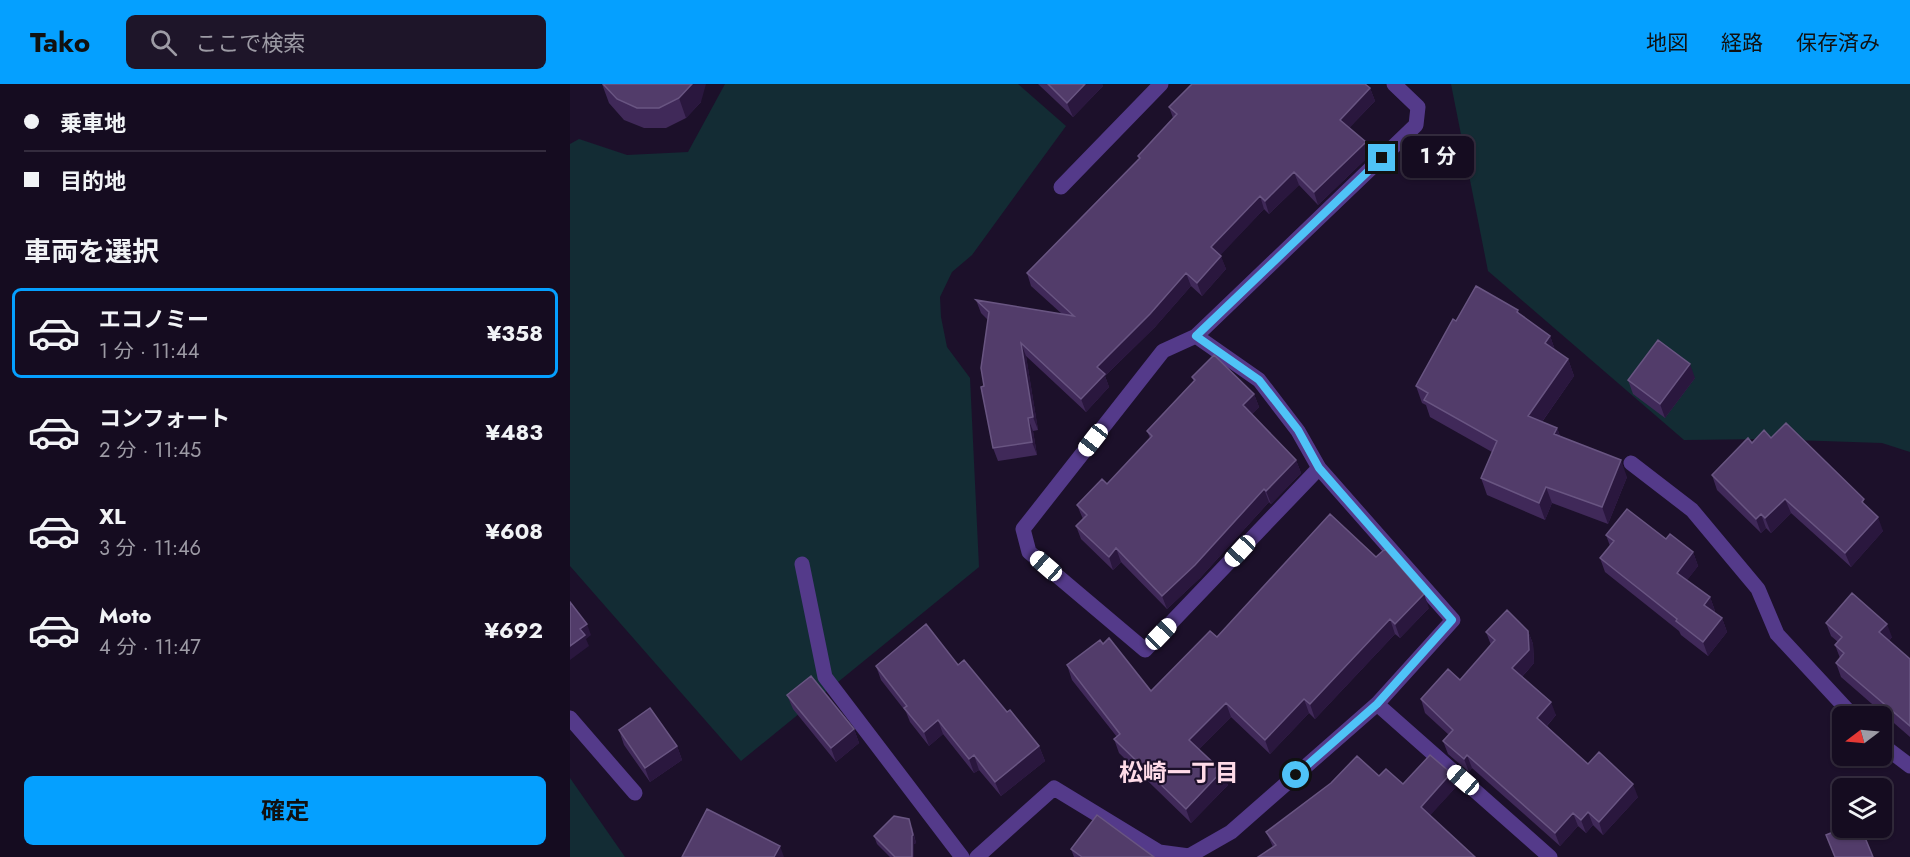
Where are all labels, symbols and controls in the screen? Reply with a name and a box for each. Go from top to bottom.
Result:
search box [126,15,546,69]
text: Tako [30,22,90,63]
icon: search [147,26,180,59]
text: ここで検索 [195,27,305,59]
text: 地図 [1646,28,1688,58]
text: 経路 [1721,28,1763,58]
text: 保存済み [1796,28,1880,58]
text: 乗車地 [60,107,126,139]
callout: 1 分 [1403,137,1475,179]
text: 1 分 [1420,142,1456,171]
route end [1368,144,1395,171]
text: 目的地 [60,165,126,197]
text: 車両を選択 [24,232,159,271]
text: エコノミー [99,303,209,335]
icon: car [27,306,81,360]
text: ¥358 [487,317,543,349]
text: 1 分 · 11:44 [99,337,199,366]
text: コンフォート [99,402,230,434]
icon: car [27,405,81,459]
text: ¥483 [485,416,543,448]
car [1075,420,1111,460]
text: 2 分 · 11:45 [99,436,201,465]
text: XL [99,500,126,532]
icon: car [27,504,81,558]
text: ¥608 [485,515,543,547]
car [1221,532,1259,570]
text: 3 分 · 11:46 [99,534,201,563]
car [1027,547,1065,585]
text: Moto [99,599,152,631]
icon: car [27,603,81,657]
text: ¥692 [484,614,543,646]
car [1142,615,1180,653]
text: 4 分 · 11:47 [99,633,201,662]
north arrow [1832,706,1892,766]
map controls [1832,706,1892,838]
district label: 松崎一丁目 [1119,755,1239,790]
route start [1282,761,1309,788]
car [1444,761,1482,799]
button: 確定 [24,776,546,845]
button: layers [1832,778,1892,838]

